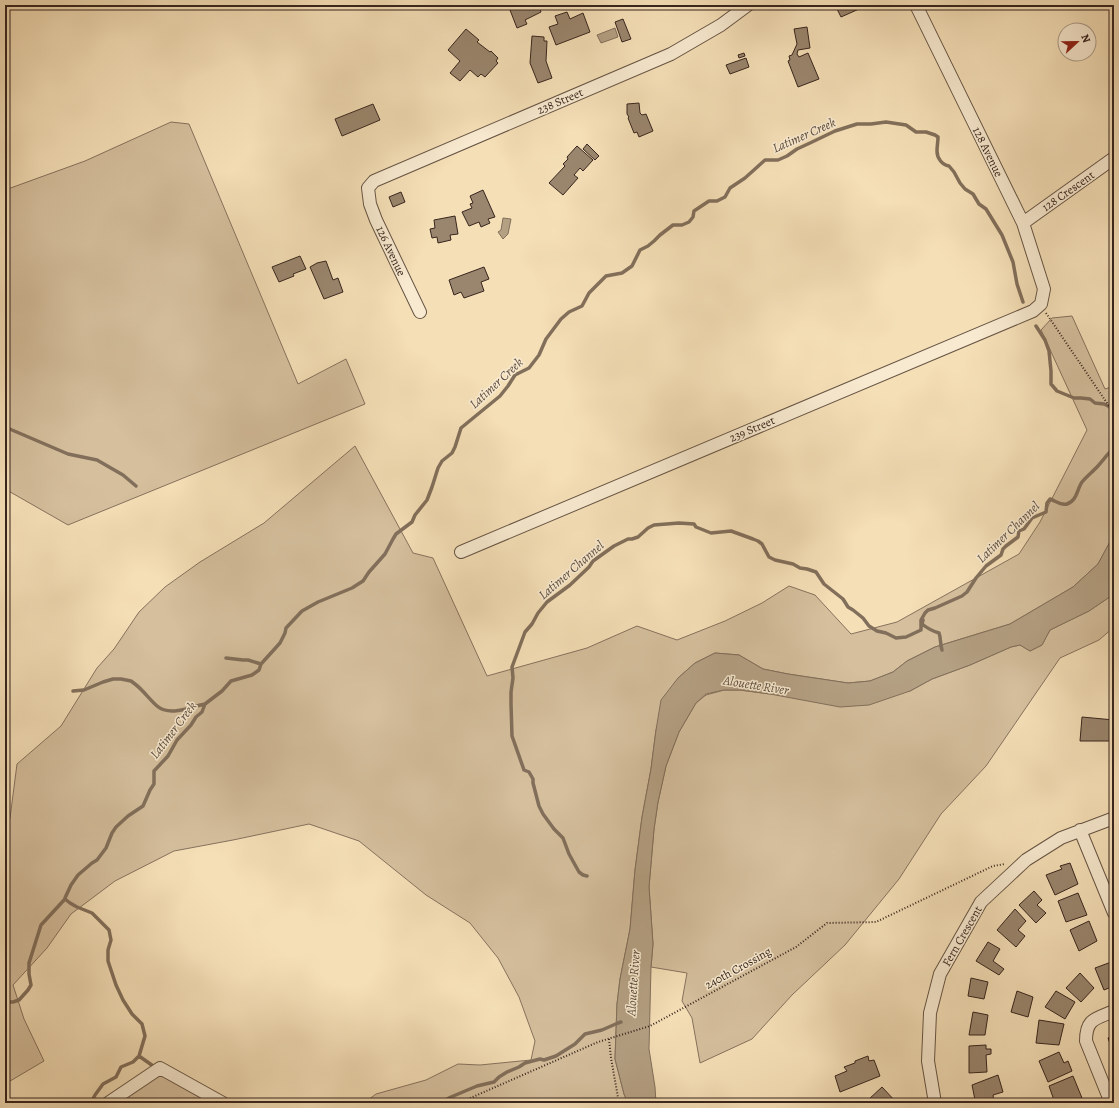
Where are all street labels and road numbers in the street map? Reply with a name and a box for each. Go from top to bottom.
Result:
street label: 238 Street [535,84,585,118]
street label: 128 Avenue [969,124,1007,180]
street label: 128 Crescent [1039,167,1098,215]
street label: 126 Avenue [372,223,410,279]
street label: 239 Street [727,412,777,446]
street label: Fern Crescent [938,903,986,969]
street label: 240th Crossing [702,943,774,993]

